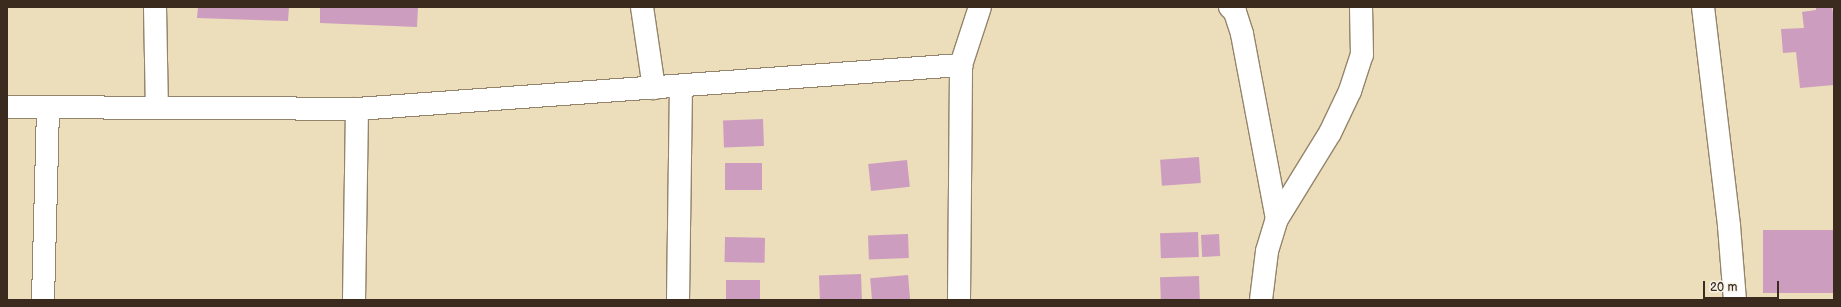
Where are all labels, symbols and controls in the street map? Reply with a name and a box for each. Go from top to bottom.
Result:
scale bar [1705,273,1781,299]
text: 20 m [1710,280,1737,295]

